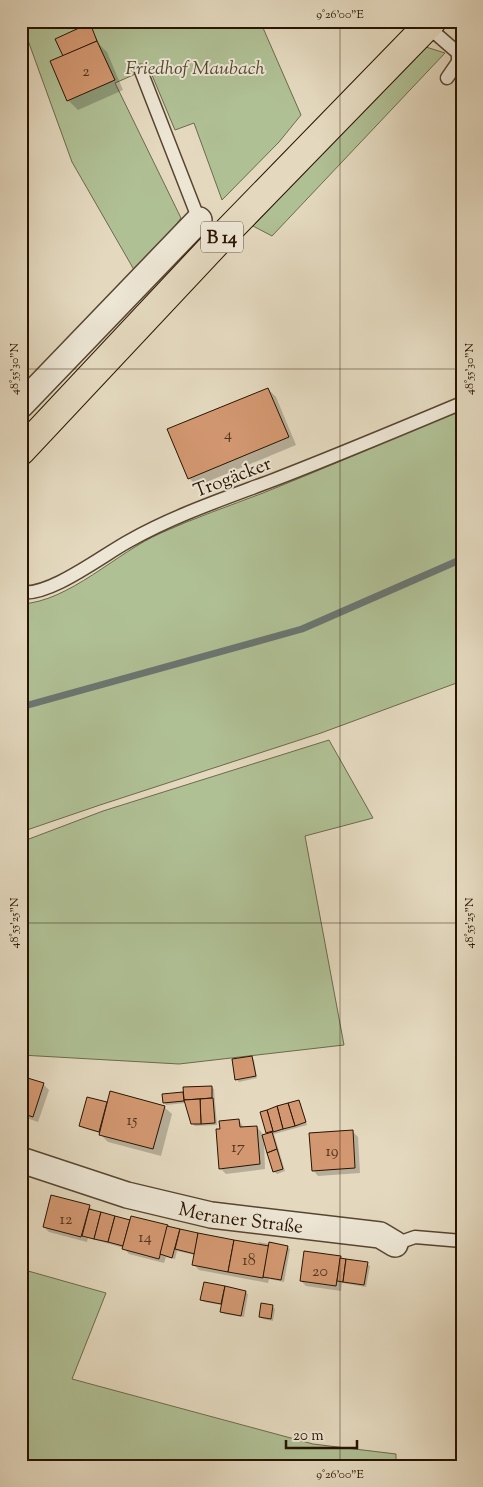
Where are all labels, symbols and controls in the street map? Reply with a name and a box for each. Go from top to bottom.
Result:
text: 9°26'00"E [316,6,364,24]
park label: Friedhof Maubach [125,56,266,83]
house number: 2 [82,61,90,84]
road number: B 14 [201,222,243,252]
text: 48°55'30"N [6,343,24,395]
text: 48°55'30"N [461,343,479,395]
house number: 4 [224,424,232,447]
street label: Trogäcker [190,451,276,506]
text: 48°55'25"N [6,897,24,948]
text: 48°55'25"N [461,897,479,948]
house number: 15 [127,1110,138,1133]
house number: 17 [231,1137,245,1160]
house number: 19 [325,1141,339,1164]
street label: Meraner Straße [175,1197,305,1242]
house number: 12 [60,1209,73,1232]
house number: 14 [138,1227,152,1250]
house number: 18 [242,1250,256,1273]
house number: 20 [312,1261,328,1284]
scale bar [286,1417,357,1449]
text: 20 m [293,1426,324,1447]
text: 9°26'00"E [316,1466,364,1484]

